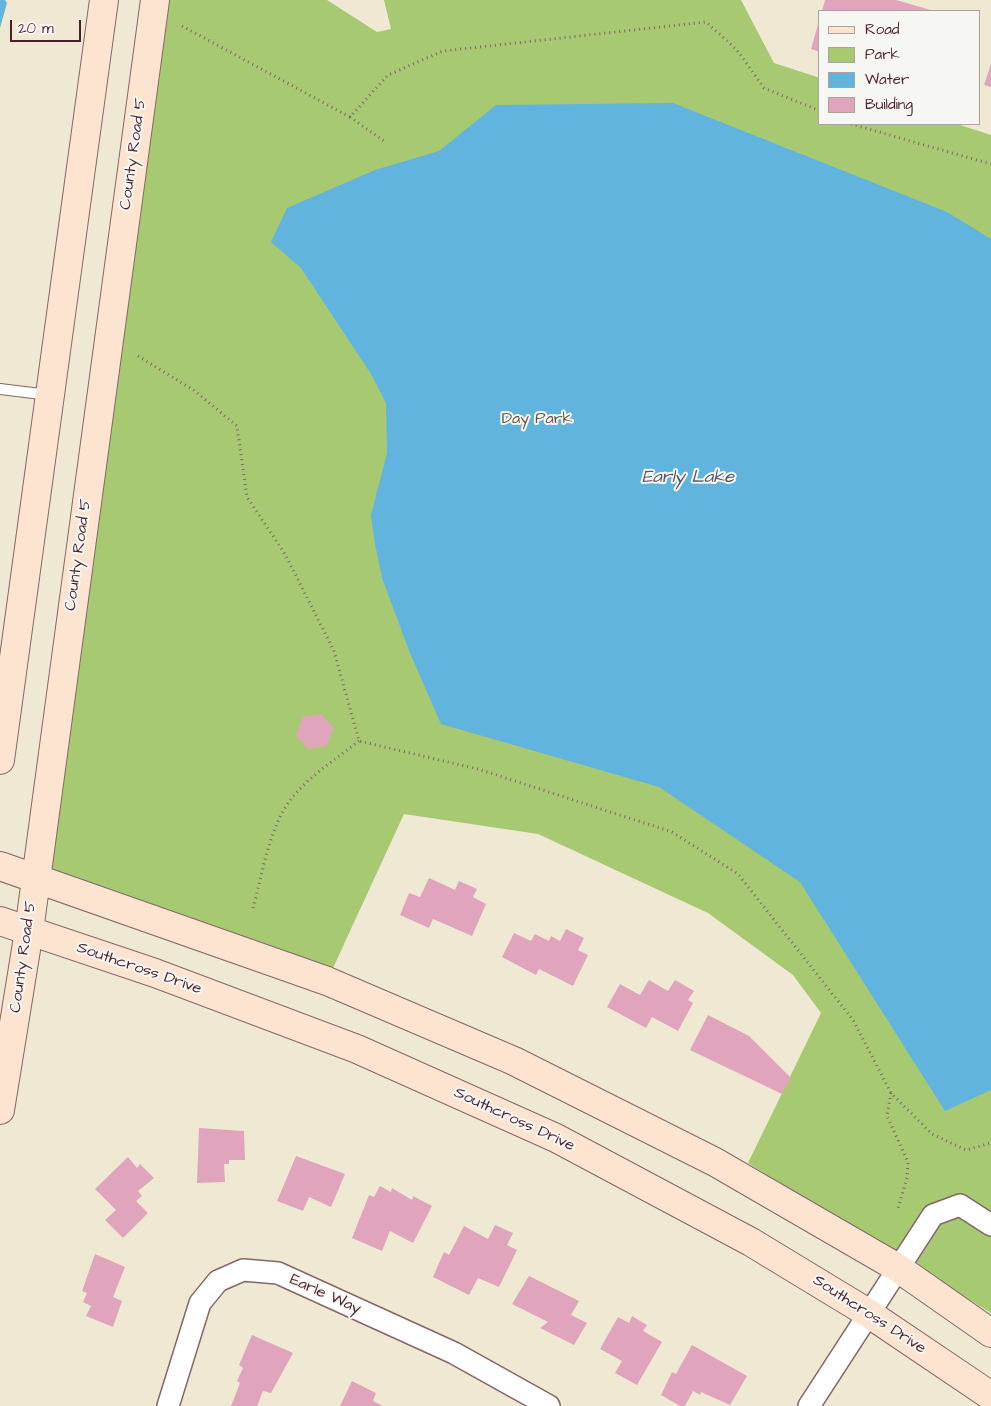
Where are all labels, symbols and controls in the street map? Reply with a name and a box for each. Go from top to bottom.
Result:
scale bar [12,10,84,42]
legend [818,10,981,125]
text: 20 m [18,18,54,39]
text: Road [865,19,899,40]
text: Park [865,44,900,65]
text: Water [865,69,909,90]
text: Building [865,94,913,115]
street label: County Road 5 [117,97,151,211]
park label: Day Park [502,410,572,430]
water label: Early Lake [642,467,734,489]
street label: County Road 5 [62,498,96,612]
street label: County Road 5 [7,900,41,1014]
street label: Southcross Drive [74,939,204,999]
street label: Southcross Drive [451,1084,577,1156]
street label: Earle Way [286,1271,364,1319]
street label: Southcross Drive [809,1271,929,1359]

